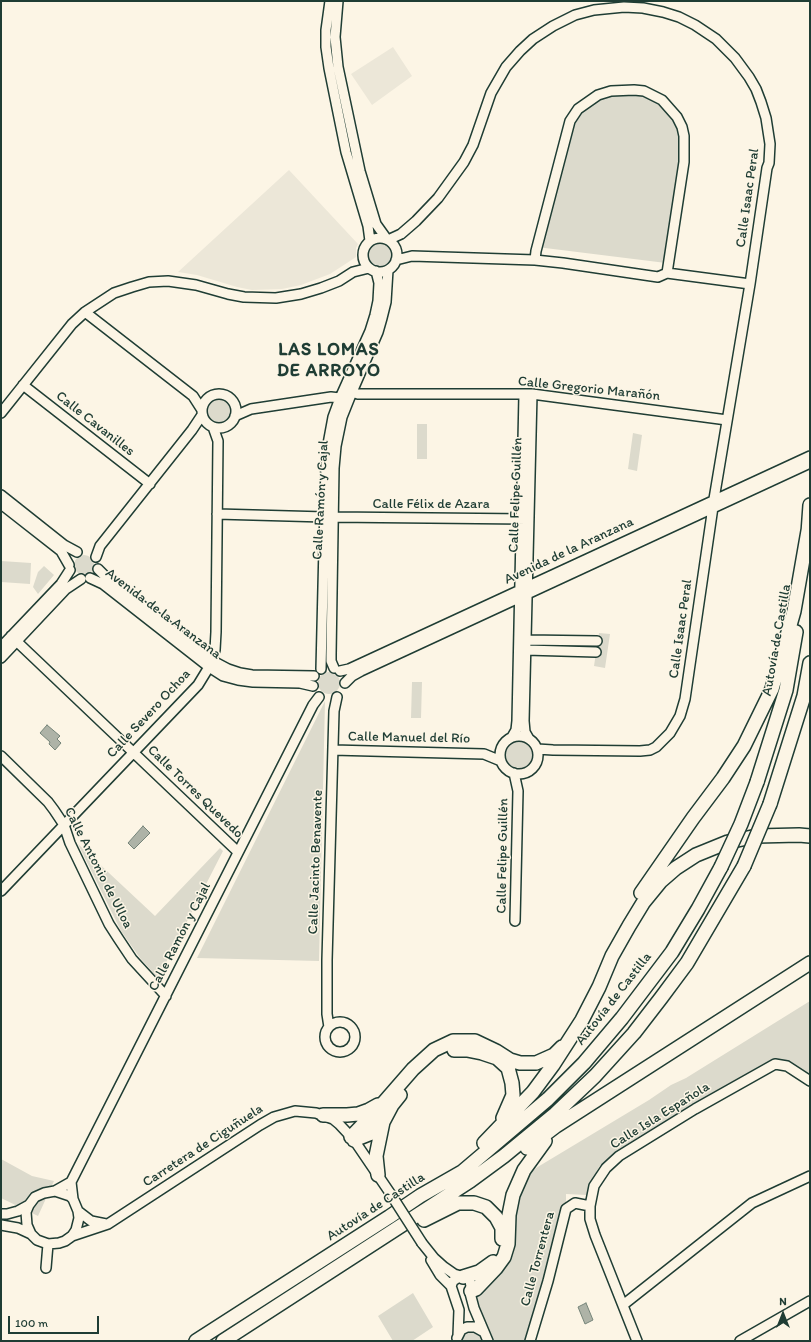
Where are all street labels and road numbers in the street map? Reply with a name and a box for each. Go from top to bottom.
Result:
street label: Calle Isaac Peral [733,147,763,249]
street label: Calle Gregorio Marañón [517,373,661,405]
street label: Calle Cavanilles [52,388,138,460]
street label: Calle Felipe Guillén [506,437,526,553]
street label: Calle Ramón y Cajal [309,440,333,560]
street label: Calle Félix de Azara [372,496,490,512]
street label: Avenida de la Aranzana [502,514,636,588]
street label: Avenida de la Aranzana [102,565,224,663]
street label: Calle Isaac Peral [666,578,696,680]
street label: Autovía de Castilla [759,583,795,697]
street label: Calle Severo Ochoa [104,666,194,762]
street label: Calle Manuel del Río [348,729,470,747]
street label: Calle Torres Quevedo [143,742,247,842]
street label: Calle Jacinto Benavente [305,789,327,935]
street label: Calle Felipe Guillén [494,798,512,914]
street label: Calle Antonio de Ulloa [60,805,136,931]
street label: Calle Ramón y Cajal [145,880,215,994]
street label: Autovía de Castilla [572,949,656,1049]
street label: Calle Isla Española [607,1079,713,1153]
street label: Carretera de Ciguñuela [140,1101,266,1191]
street label: Autovía de Castilla [324,1169,428,1245]
street label: Calle Torrentera [517,1210,559,1308]

